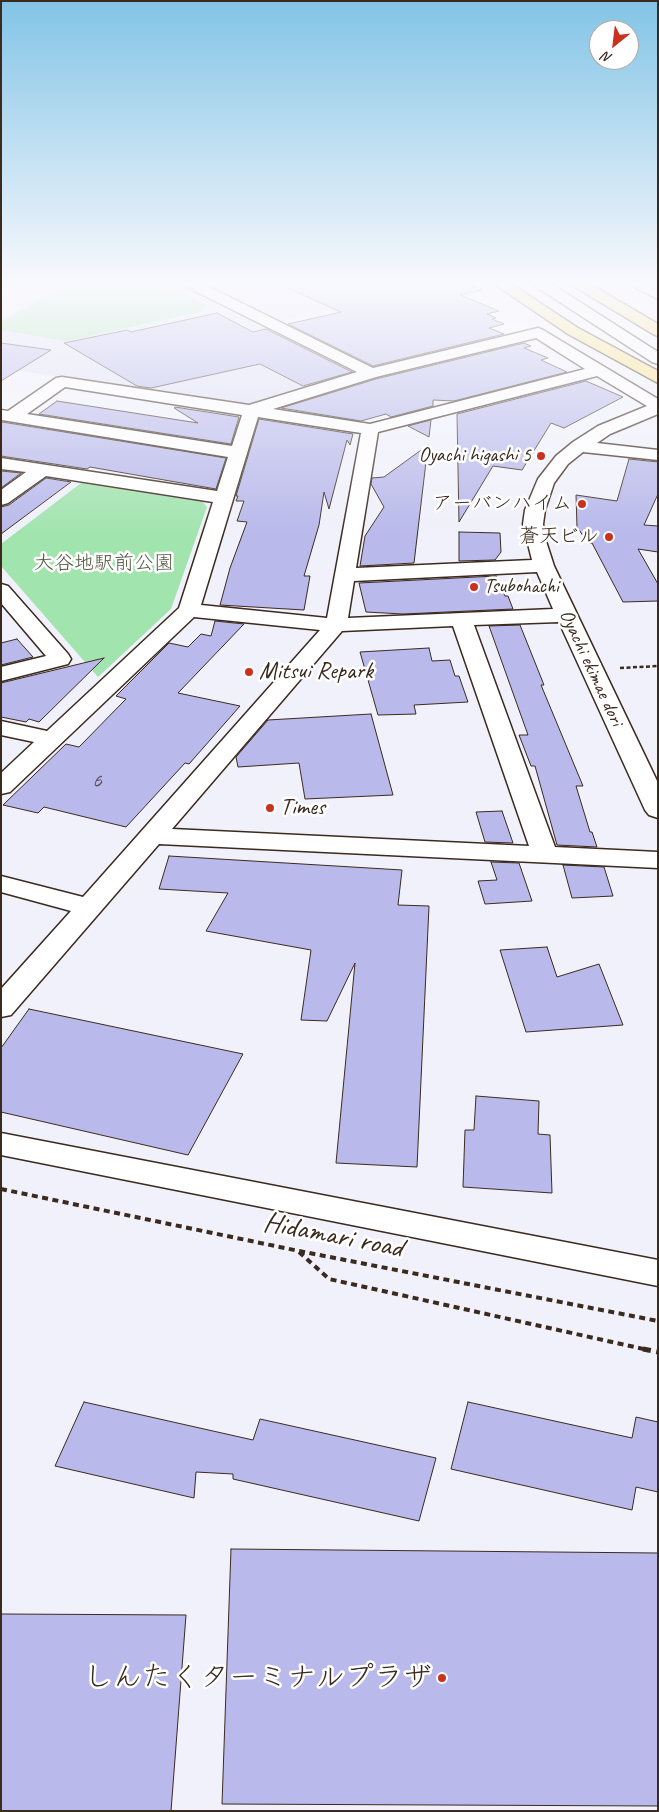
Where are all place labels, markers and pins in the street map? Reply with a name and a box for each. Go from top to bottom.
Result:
place label: Oyachi higashi 5 [419,444,531,468]
marker: Oyachi higashi 5 [535,450,547,462]
place label: アーバンハイム [433,492,572,516]
marker: アーバンハイム [576,498,588,510]
place label: 蒼天ビル [519,525,599,549]
marker: 蒼天ビル [603,531,615,543]
place label: Tsubohachi [484,575,559,599]
marker: Tsubohachi [468,581,480,593]
place label: Mitsui Repark [259,658,373,686]
marker: Mitsui Repark [243,666,255,678]
place label: Times [280,794,325,822]
marker: Times [264,802,276,814]
place label: しんたくターミナルプラザ [84,1661,432,1695]
marker: しんたくターミナルプラザ [436,1672,448,1684]

